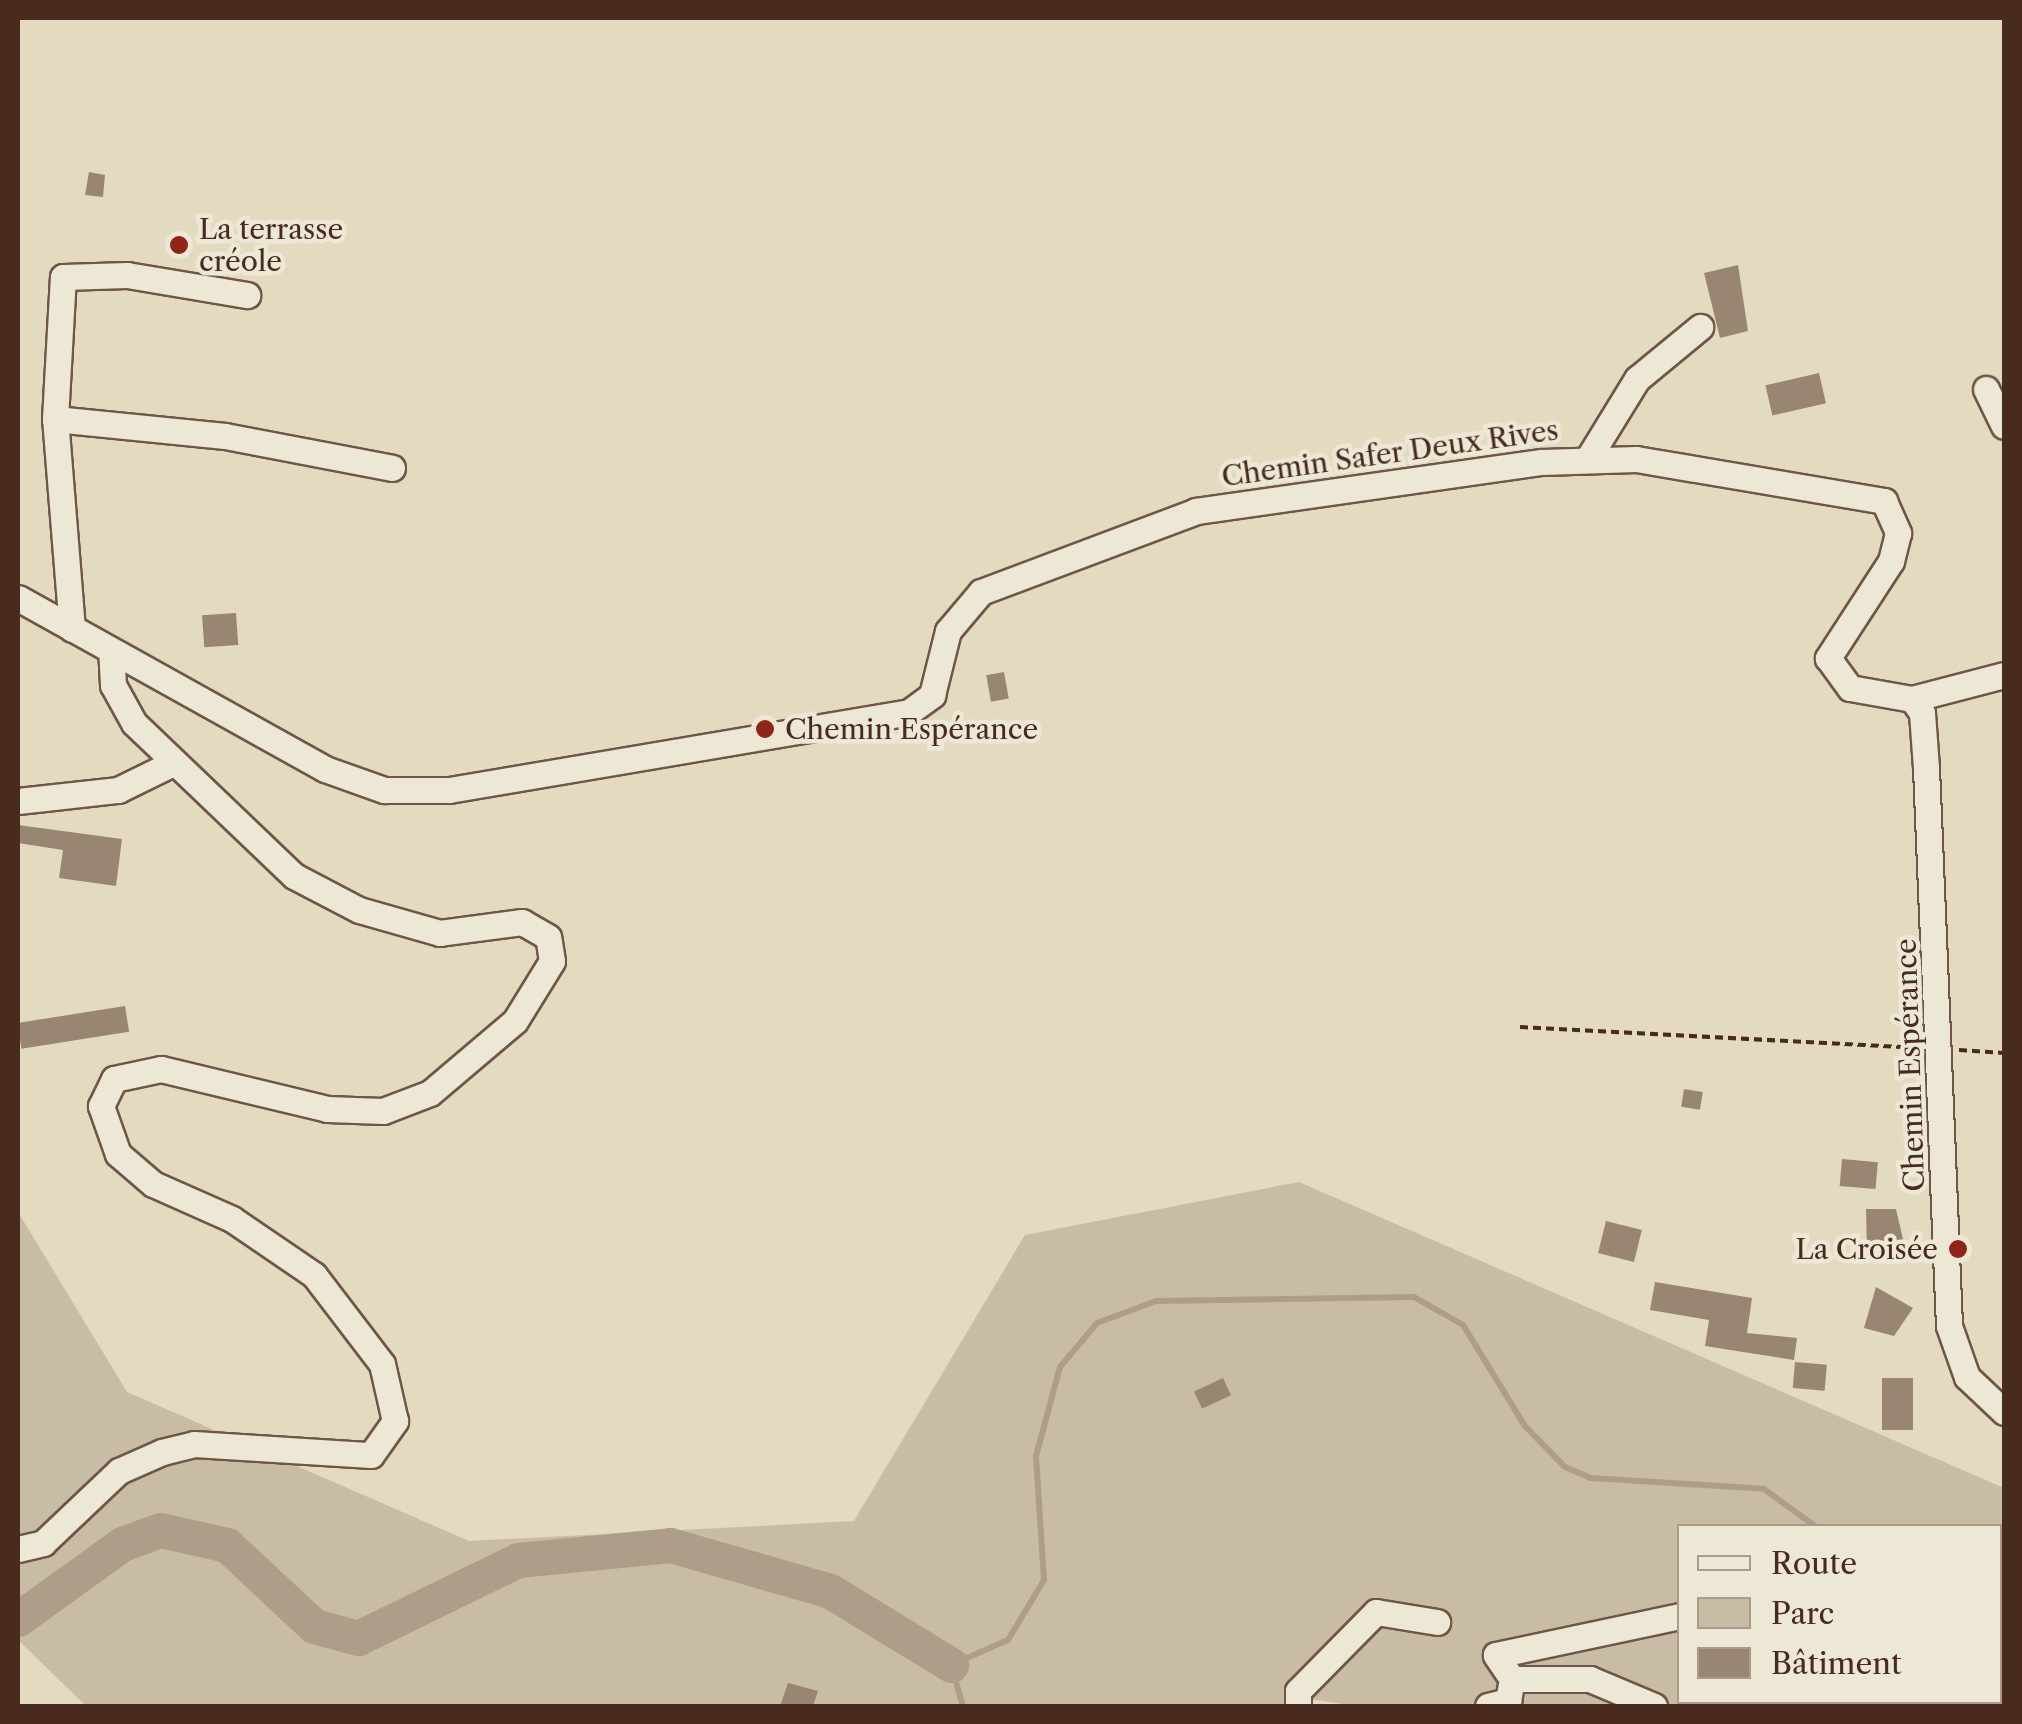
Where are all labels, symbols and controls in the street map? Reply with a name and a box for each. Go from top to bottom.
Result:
place label: La terrasse créole [199,212,343,278]
marker: La terrasse créole [168,234,190,256]
street label: Chemin Safer Deux Rives [1219,413,1561,493]
place label: Chemin Espérance [785,712,1038,746]
marker: Chemin Espérance [754,718,776,740]
street label: Chemin Espérance [1889,938,1931,1192]
place label: La Croisée [1795,1232,1938,1266]
marker: La Croisée [1947,1238,1969,1260]
legend [1677,1524,2002,1704]
text: Route [1771,1545,1857,1582]
text: Parc [1771,1595,1834,1632]
text: Bâtiment [1771,1645,1902,1682]

